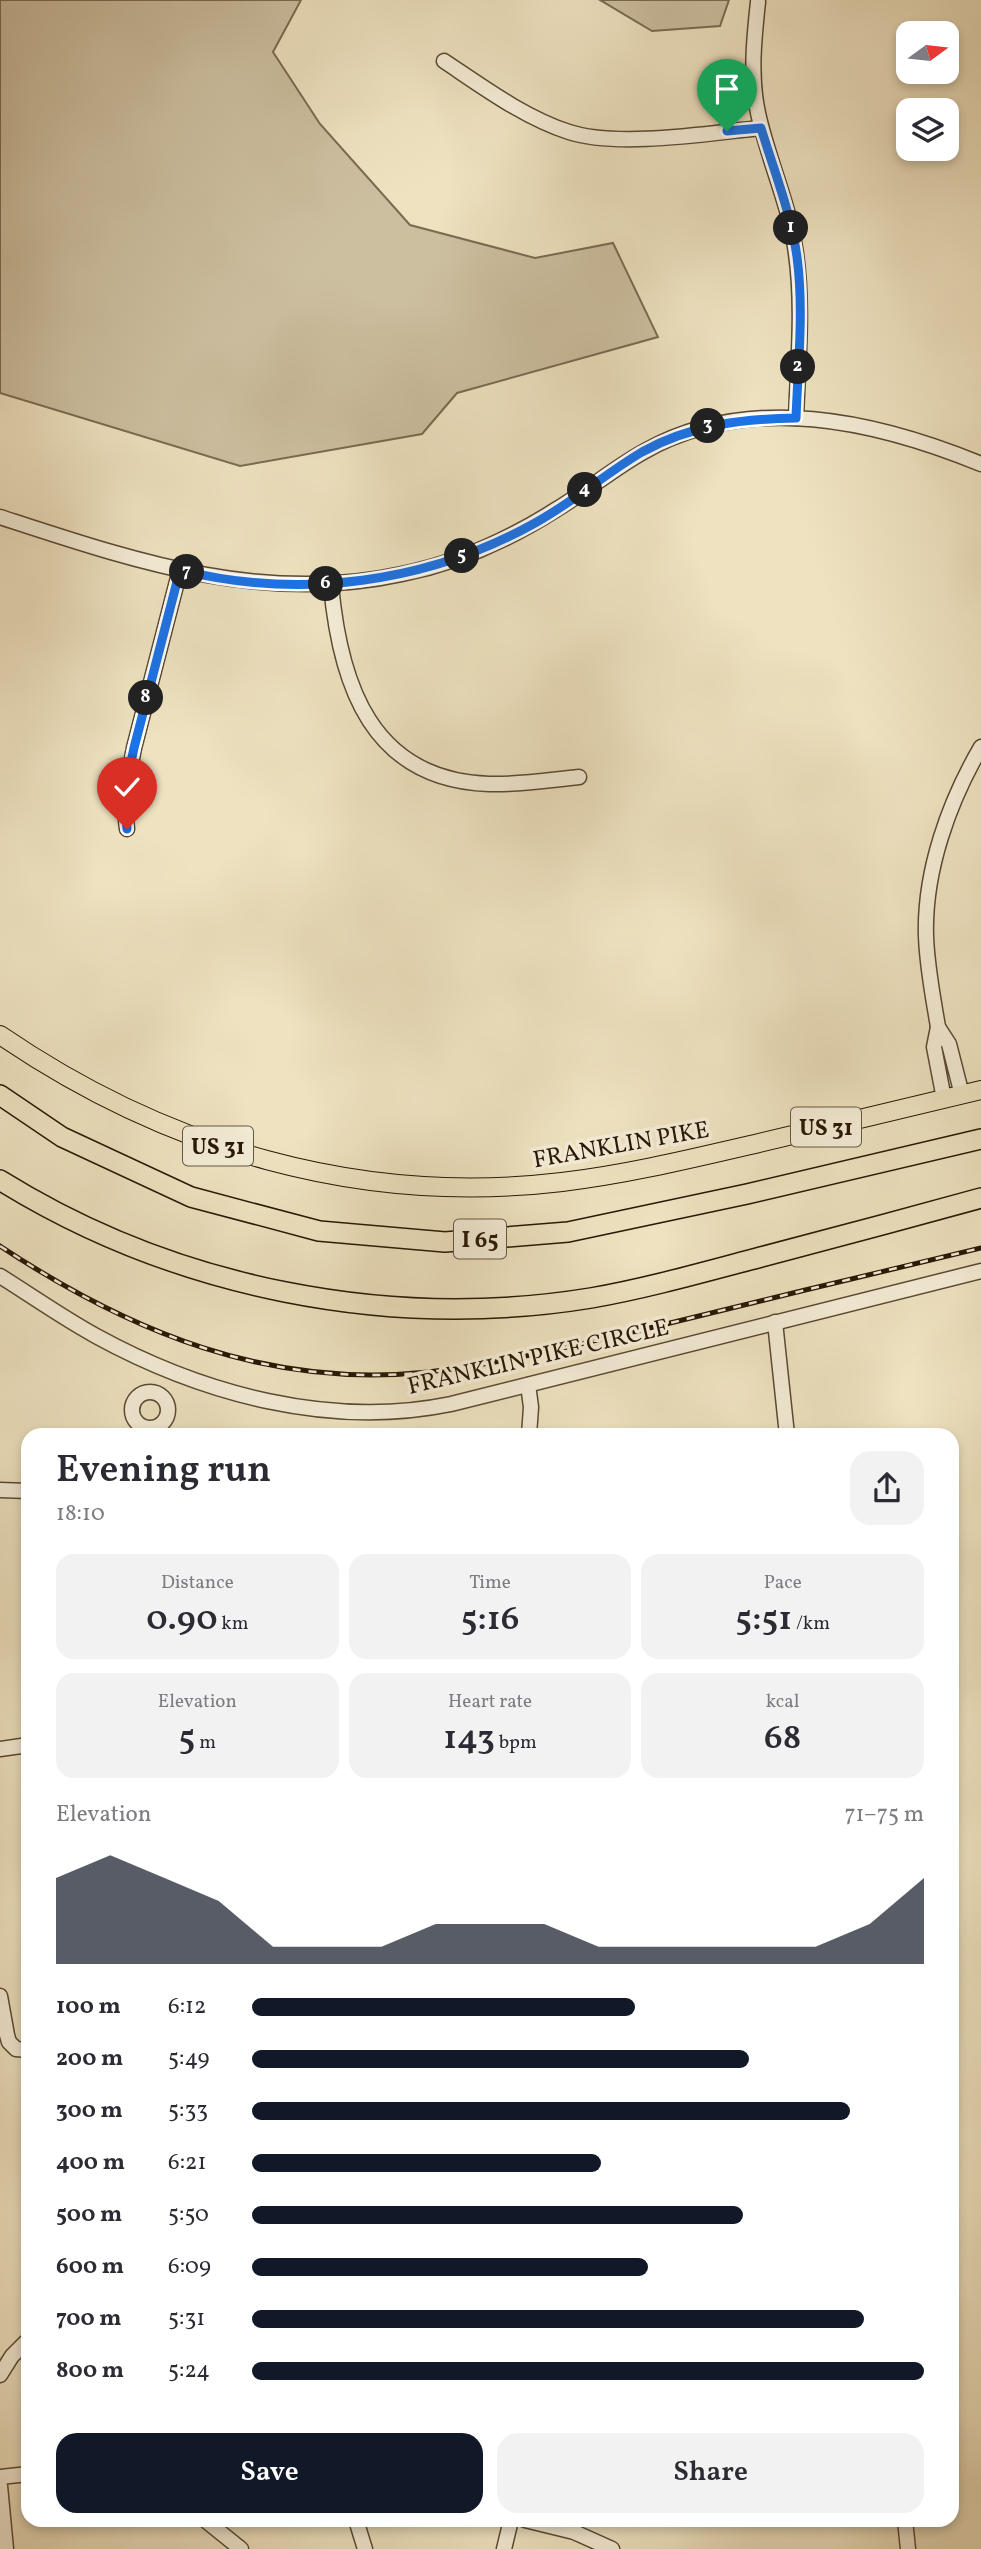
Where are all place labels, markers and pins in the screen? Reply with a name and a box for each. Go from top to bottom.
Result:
pin [697,59,757,131]
pin: 1 [774,210,808,246]
pin: 2 [780,350,816,384]
pin: 3 [690,408,726,444]
pin: 4 [568,472,602,508]
pin: 5 [444,538,480,574]
pin: 7 [170,554,204,590]
pin: 6 [308,566,344,602]
pin: 8 [128,680,164,716]
pin [97,757,157,829]

